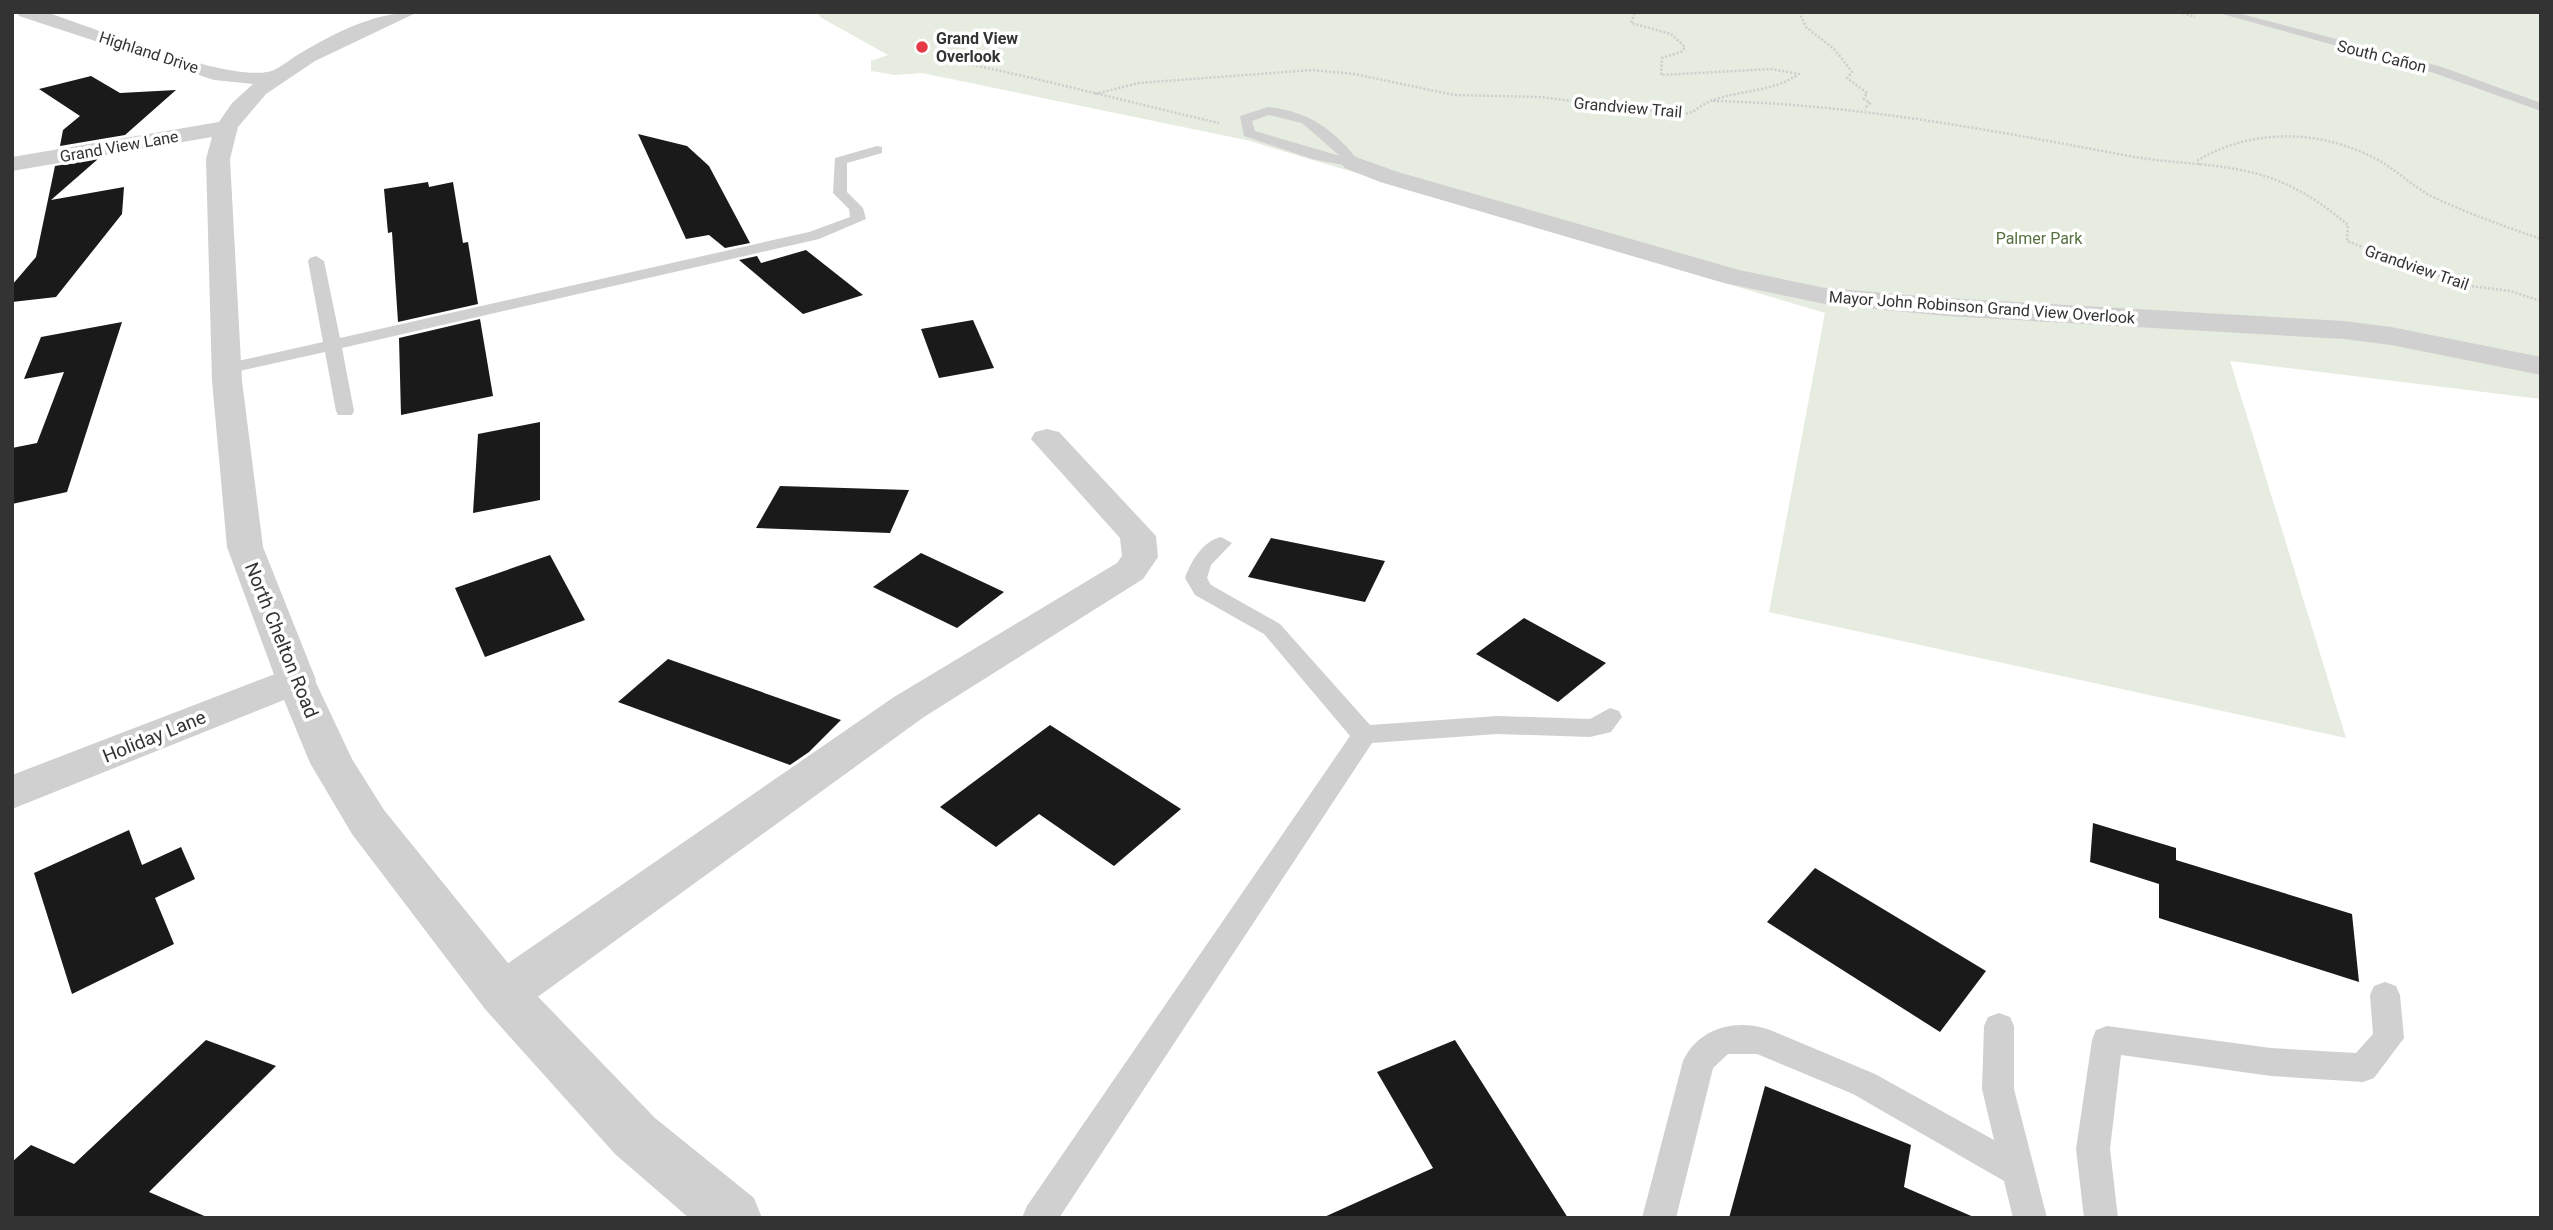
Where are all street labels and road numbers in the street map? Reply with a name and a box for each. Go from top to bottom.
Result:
street label: Highland Drive [97,27,201,77]
street label: South Cañon [2335,36,2429,77]
street label: Grandview Trail [1573,93,1683,122]
street label: Grand View Lane [58,127,180,166]
street label: Grandview Trail [2362,241,2471,294]
street label: Mayor John Robinson Grand View Overlook [1828,287,2137,328]
street label: North Chelton Road [240,559,323,721]
street label: Holiday Lane [99,705,209,768]

